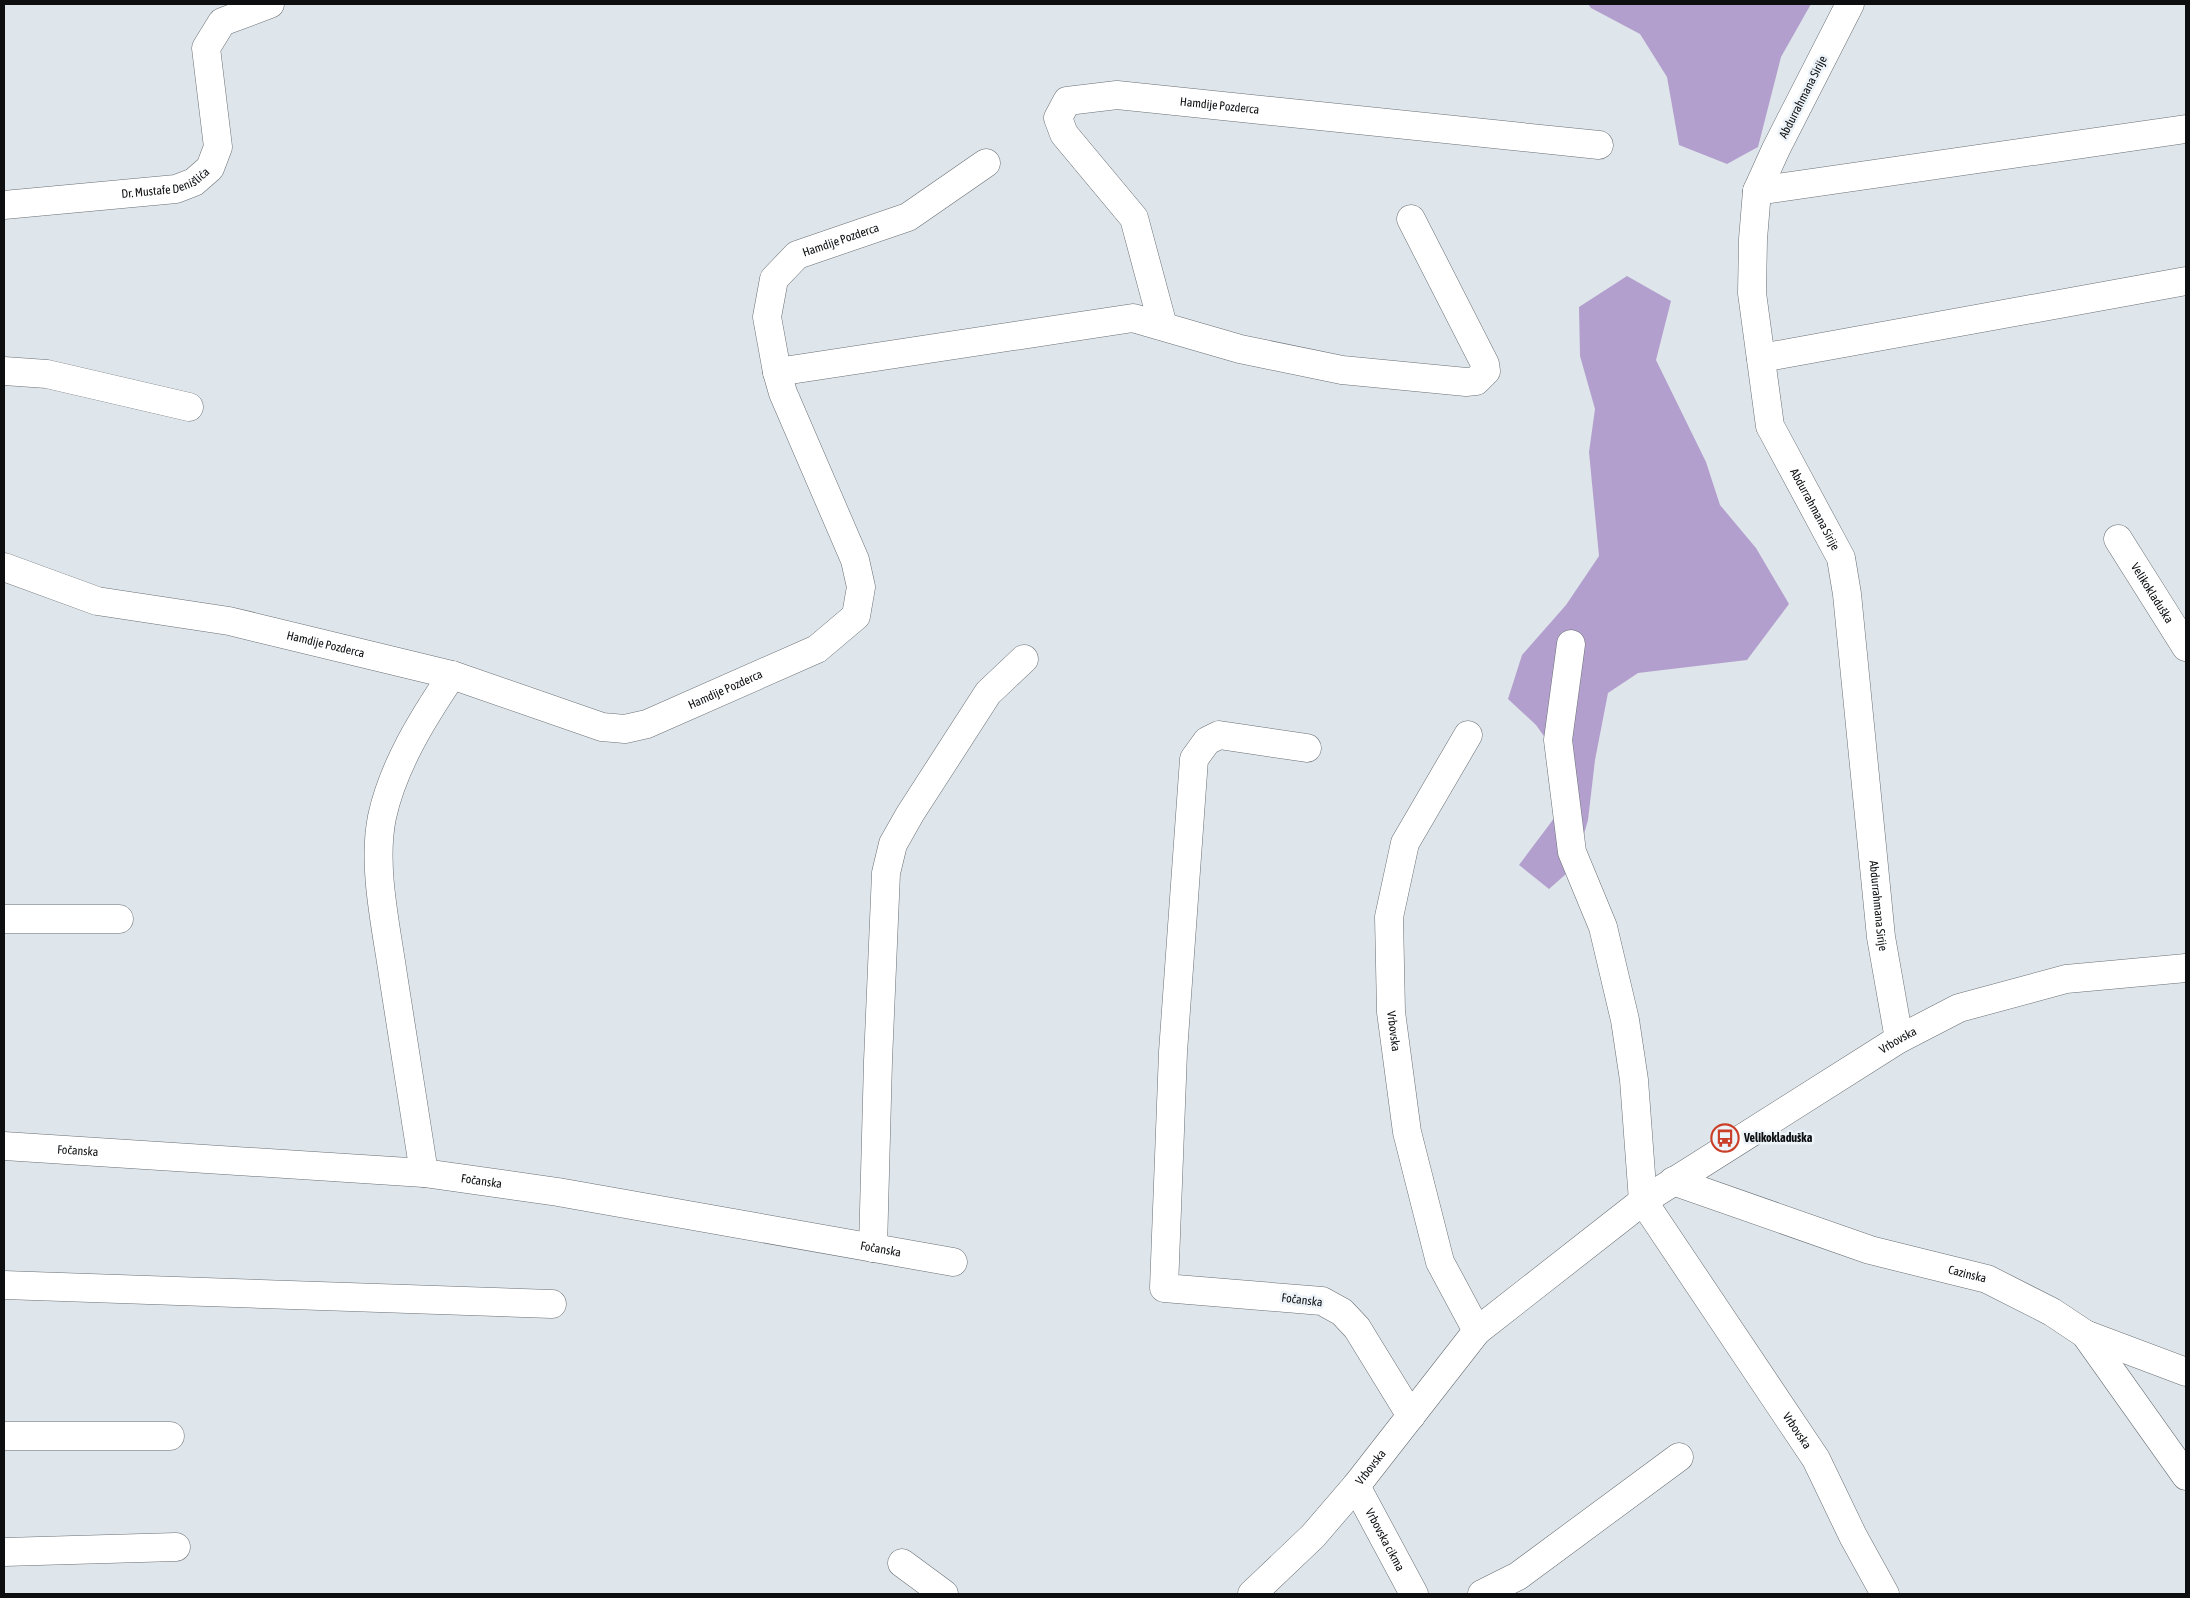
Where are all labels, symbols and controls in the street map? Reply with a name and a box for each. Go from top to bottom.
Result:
street label: Abdurrahmana Sirije [1776,53,1830,141]
street label: Hamdije Pozderca [1179,95,1260,117]
street label: Dr. Mustafe Denišlića [121,165,212,201]
street label: Hamdije Pozderca [801,221,881,260]
street label: Abdurrahmana Sirije [1787,466,1843,553]
street label: Velikokladuška [2128,561,2176,626]
street label: Hamdije Pozderca [285,628,366,661]
street label: Hamdije Pozderca [686,667,765,712]
street label: Abdurrahmana Sirije [1866,860,1890,952]
street label: Vrbovska [1384,1010,1403,1052]
street label: Vrbovska [1877,1024,1919,1057]
bus stop icon: Velikokladuška [1710,1123,1740,1153]
place label: Velikokladuška [1743,1131,1813,1145]
street label: Fočanska [57,1142,99,1159]
street label: Fočanska [460,1171,503,1191]
street label: Fočanska [859,1239,902,1260]
street label: Cazinska [1947,1263,1988,1286]
street label: Fočanska [1281,1291,1323,1309]
street label: Vrbovska [1780,1410,1814,1451]
street label: Vrbovska [1353,1447,1389,1488]
street label: Vrbovska cikma [1362,1506,1407,1574]

